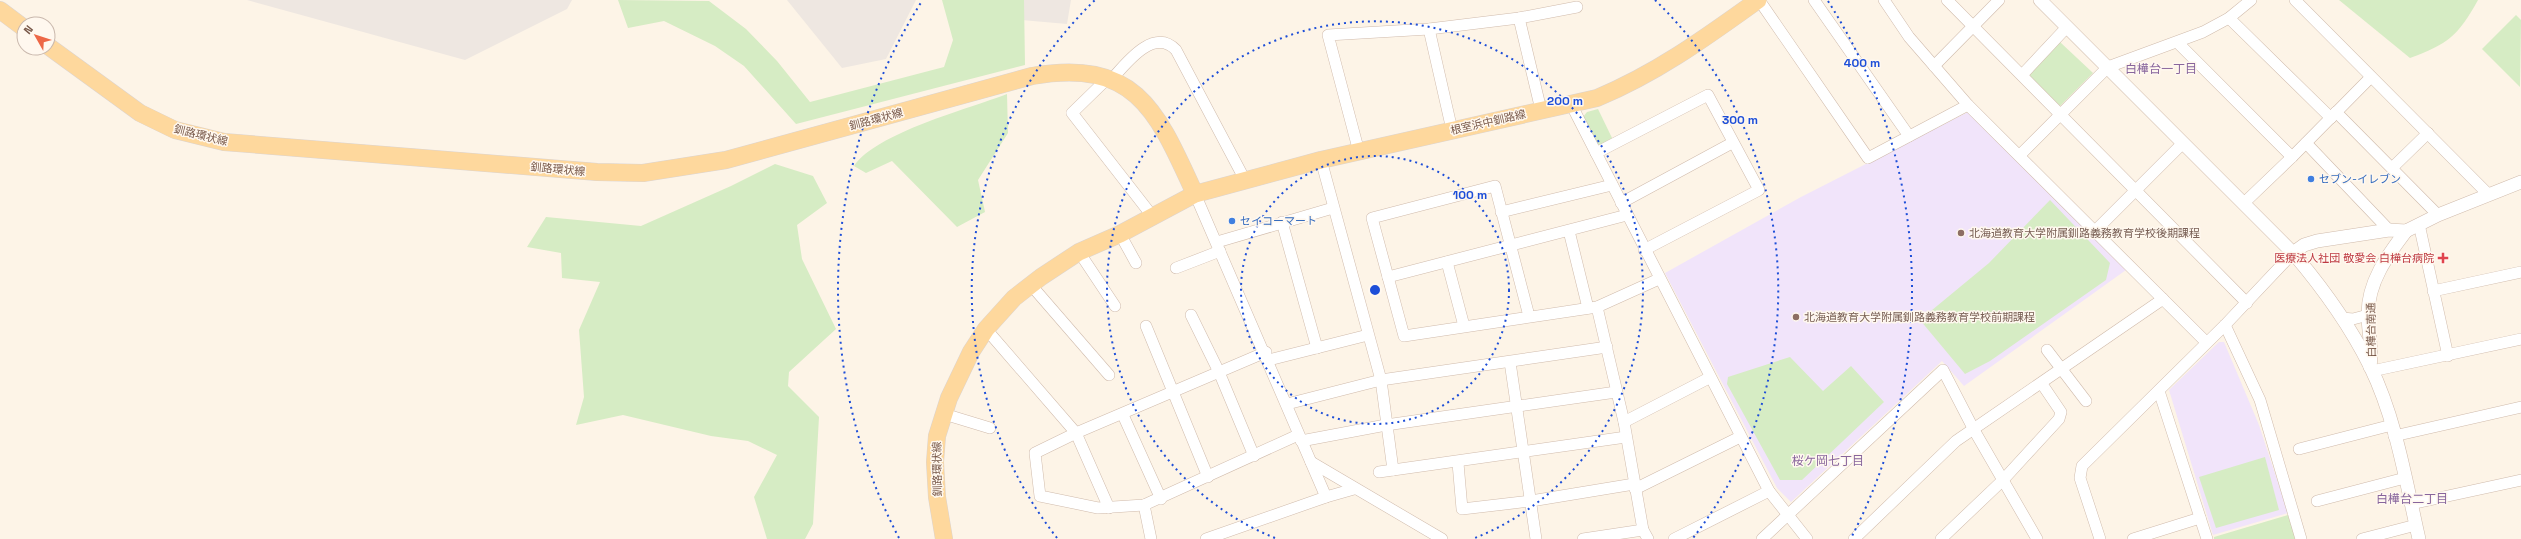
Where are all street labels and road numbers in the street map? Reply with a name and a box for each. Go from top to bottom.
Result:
street label: 釧路環状線 [848,105,904,133]
street label: 根室浜中釧路線 [1449,107,1527,137]
street label: 釧路環状線 [173,122,229,148]
street label: 釧路環状線 [530,160,586,178]
street label: 白樺台南通 [2364,302,2378,358]
street label: 釧路環状線 [930,441,944,497]

